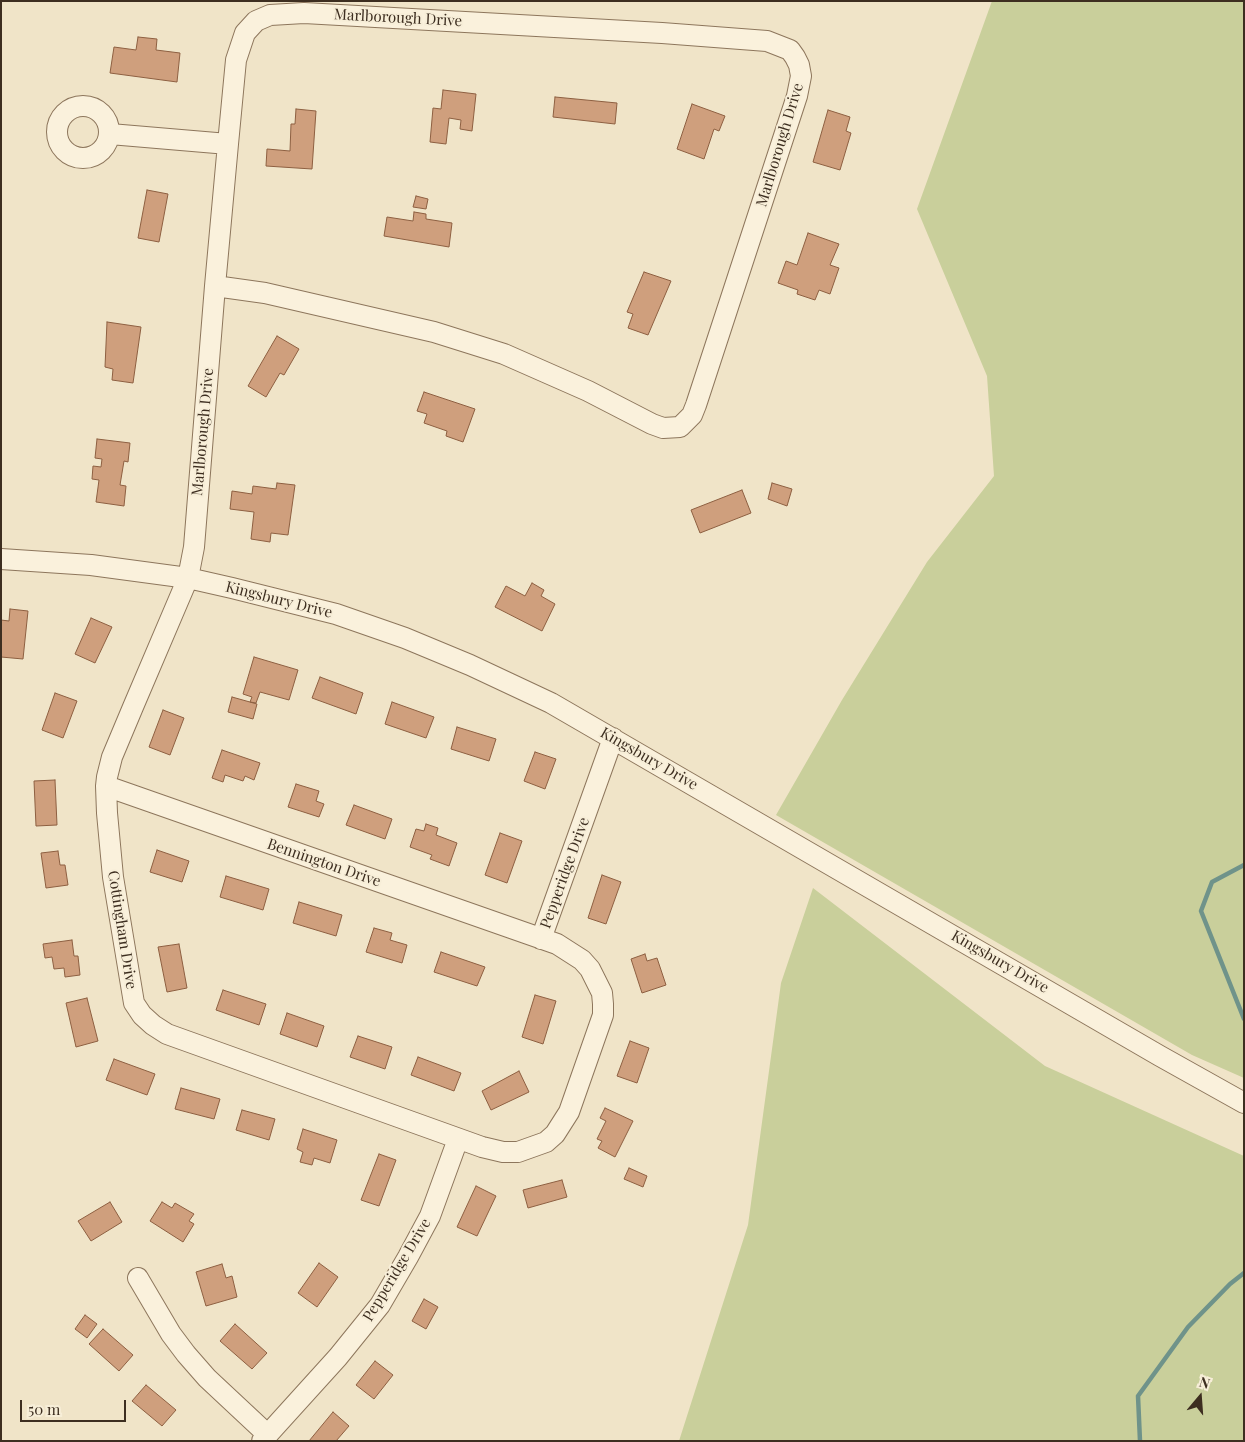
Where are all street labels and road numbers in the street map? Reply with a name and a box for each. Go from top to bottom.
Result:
street label: Marlborough Drive [333,6,463,30]
street label: Marlborough Drive [753,81,807,209]
street label: Marlborough Drive [188,367,218,497]
street label: Kingsbury Drive [224,578,334,622]
street label: Kingsbury Drive [597,724,701,794]
street label: Pepperidge Drive [537,815,593,931]
street label: Bennington Drive [265,835,383,891]
street label: Cottingham Drive [104,869,140,991]
street label: Kingsbury Drive [948,927,1052,997]
street label: Pepperidge Drive [359,1215,435,1325]

